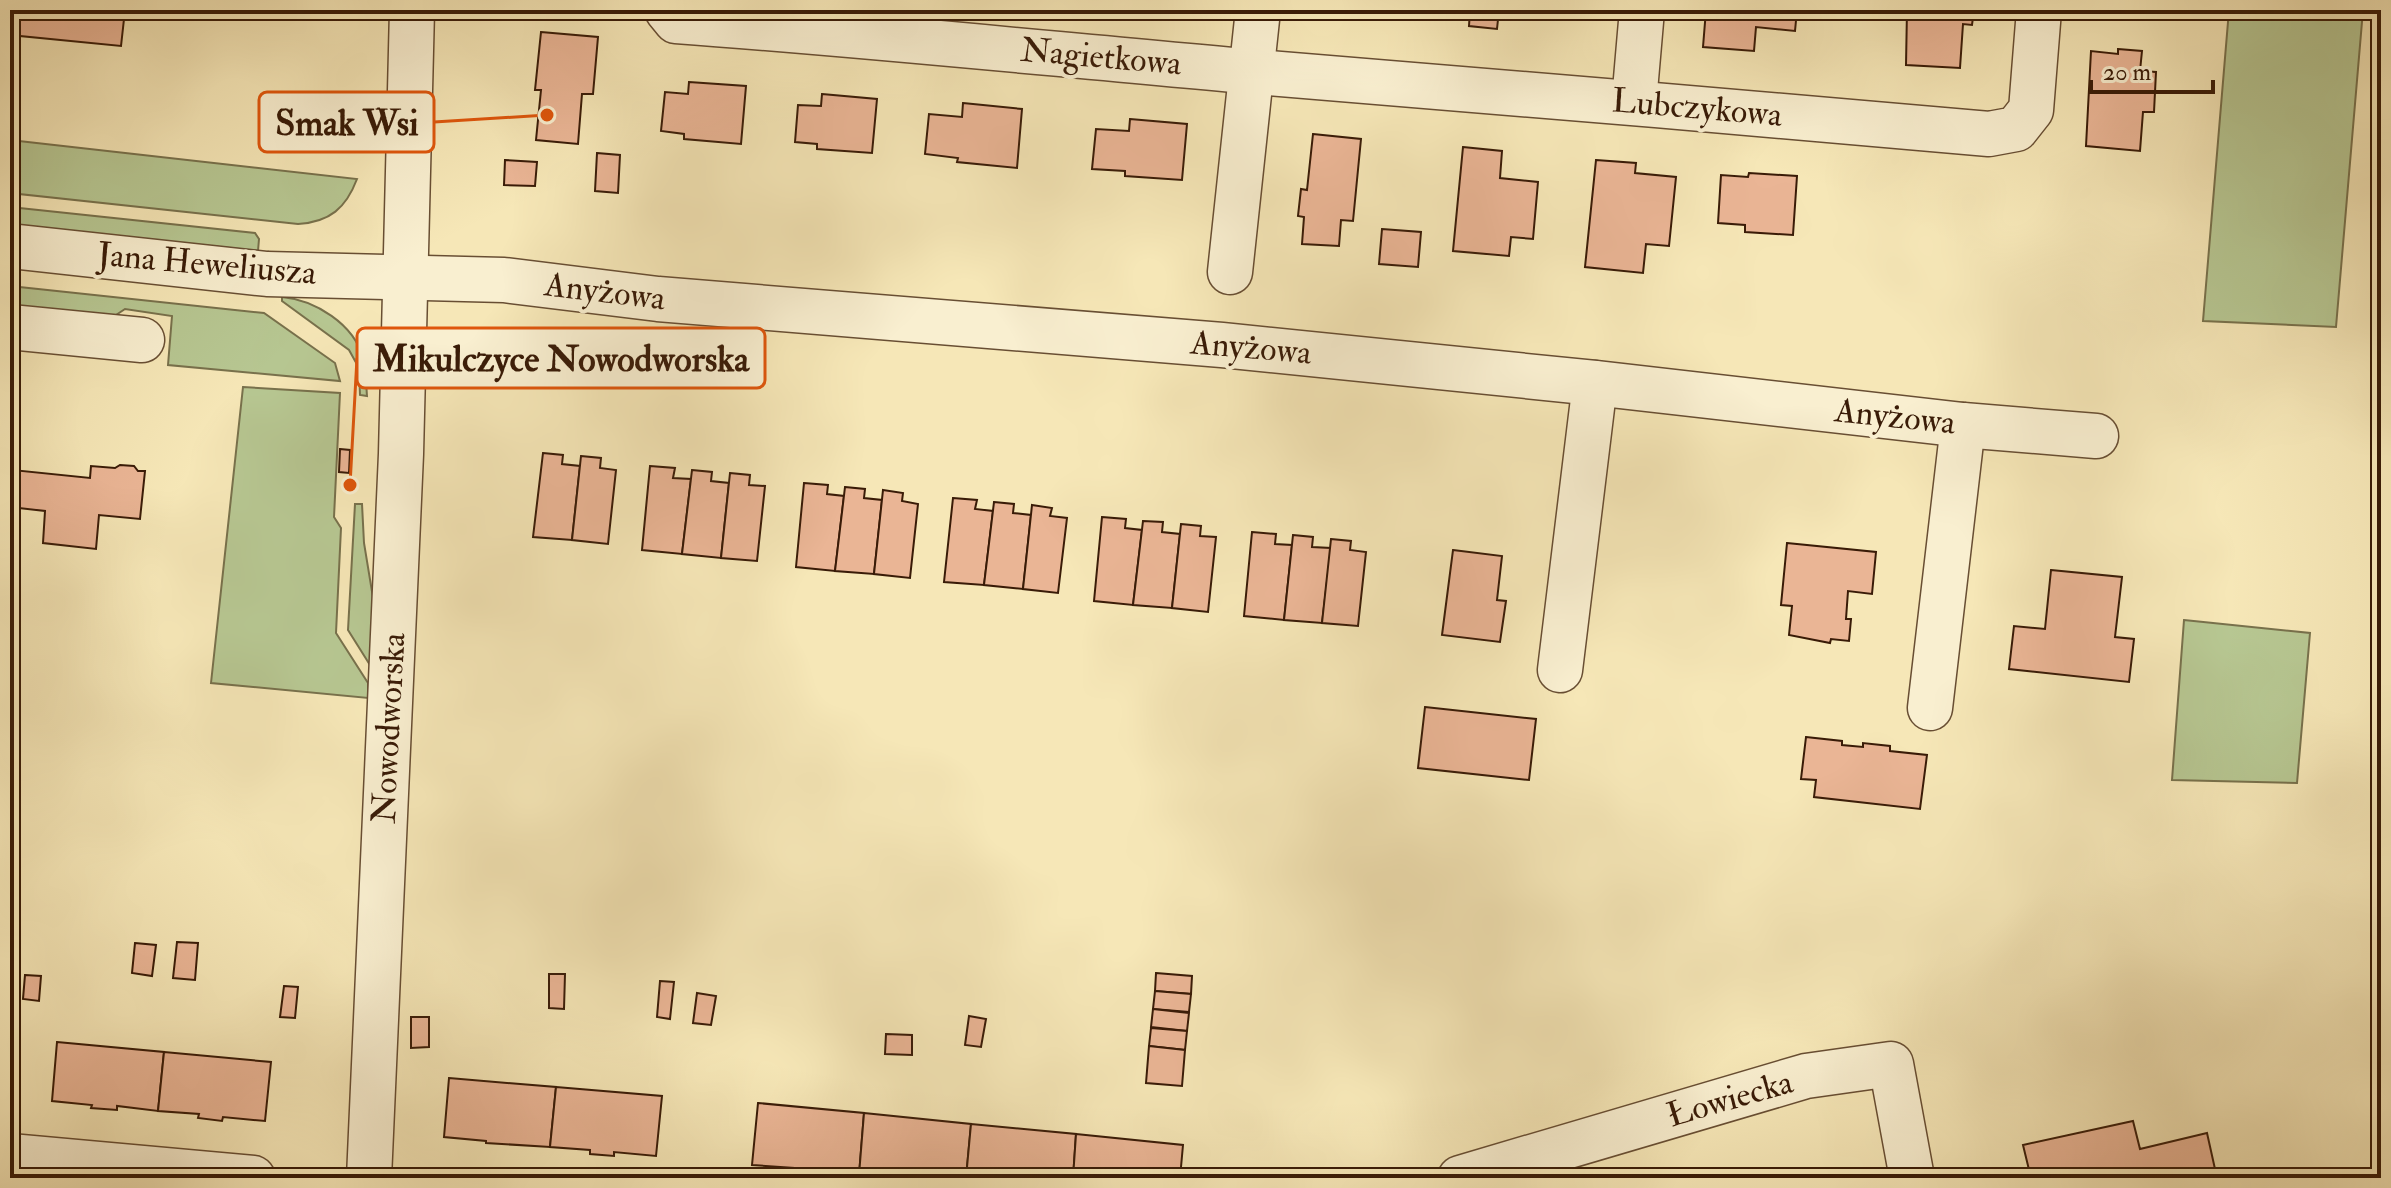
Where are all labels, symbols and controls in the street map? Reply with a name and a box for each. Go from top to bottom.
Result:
street label: Nagietkowa [1019,29,1184,86]
scale bar [2091,44,2213,94]
text: 20 m [2103,57,2152,88]
street label: Lubczykowa [1610,79,1785,137]
callout: Smak Wsi [259,92,434,152]
text: Smak Wsi [275,101,419,146]
street label: Jana Heweliusza [95,233,319,295]
street label: Anyżowa [541,263,669,321]
street label: Anyżowa [1188,321,1314,375]
callout: Mikulczyce Nowodworska [357,328,765,388]
text: Mikulczyce Nowodworska [372,337,750,383]
street label: Anyżowa [1831,389,1959,445]
street label: Nowodworska [363,631,416,824]
street label: Łowiecka [1662,1060,1799,1137]

